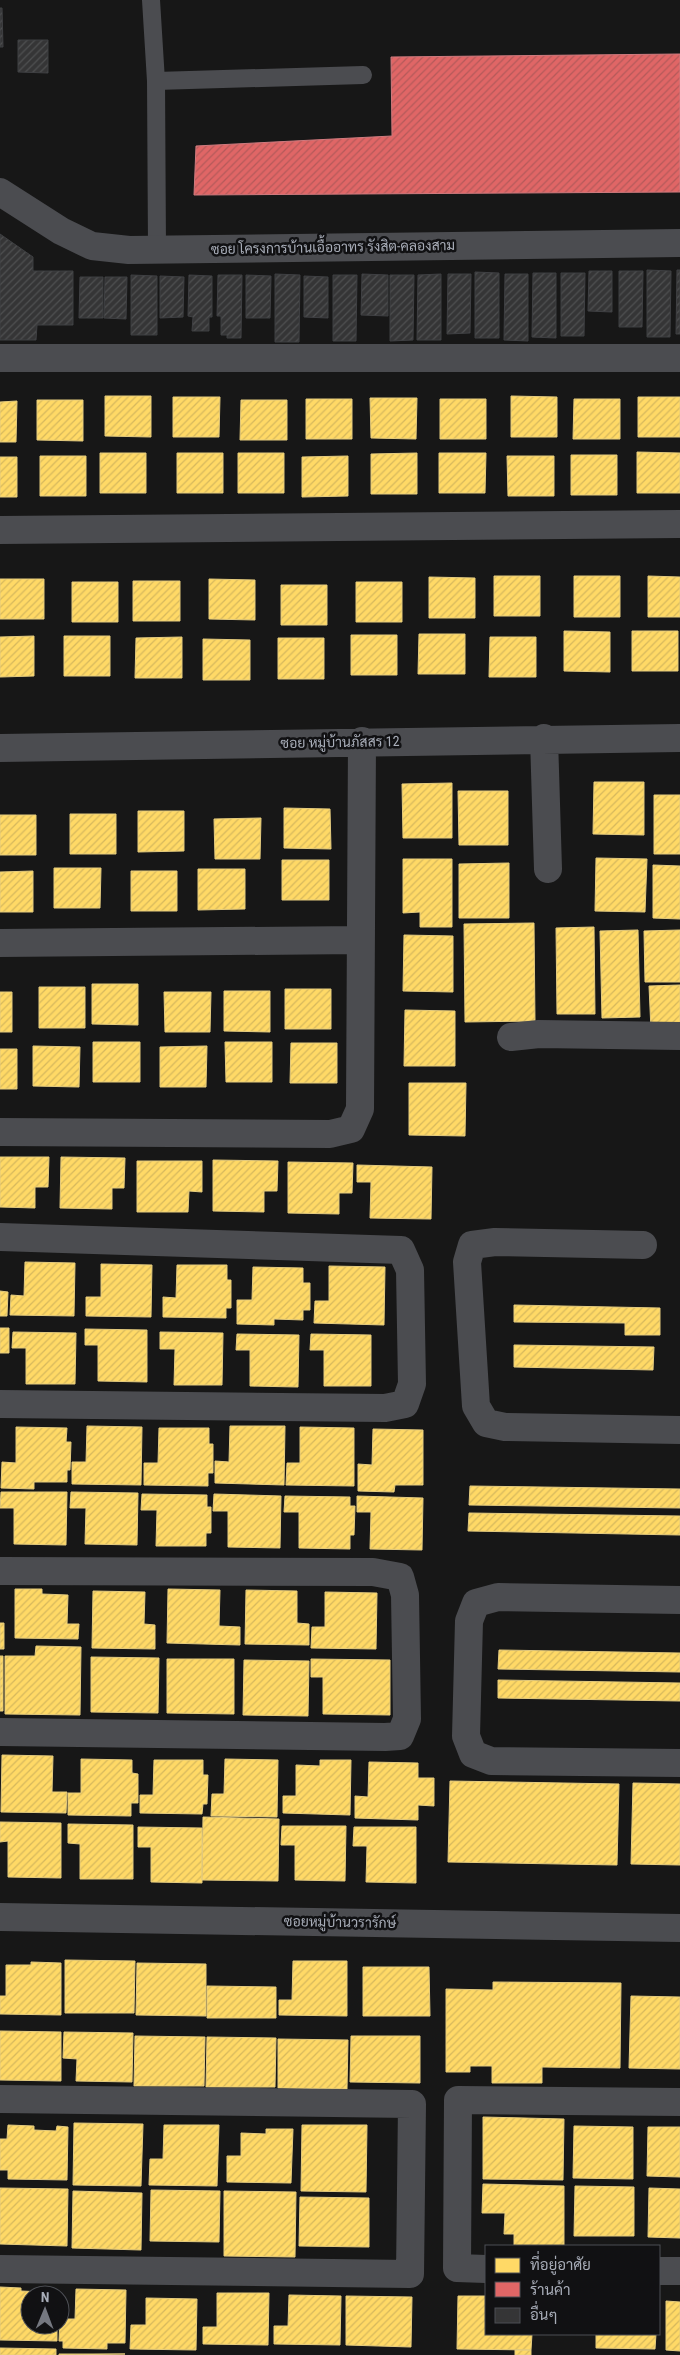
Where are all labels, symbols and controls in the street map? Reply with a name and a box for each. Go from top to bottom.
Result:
street label: ซอย โครงการบ้านเอื้ออาทร รังสิต-คลองสาม [211,233,455,257]
street label: ซอย หมู่บ้านภัสสร 12 [280,732,400,753]
street label: ซอยหมู่บ้านวรารักษ์ [284,1912,397,1933]
legend [485,2245,660,2335]
text: ที่อยู่อาศัย [530,2250,591,2275]
text: ร้านค้า [530,2280,570,2299]
north arrow [20,2285,70,2335]
text: N [41,2289,50,2305]
text: อื่นๆ [530,2300,558,2324]

